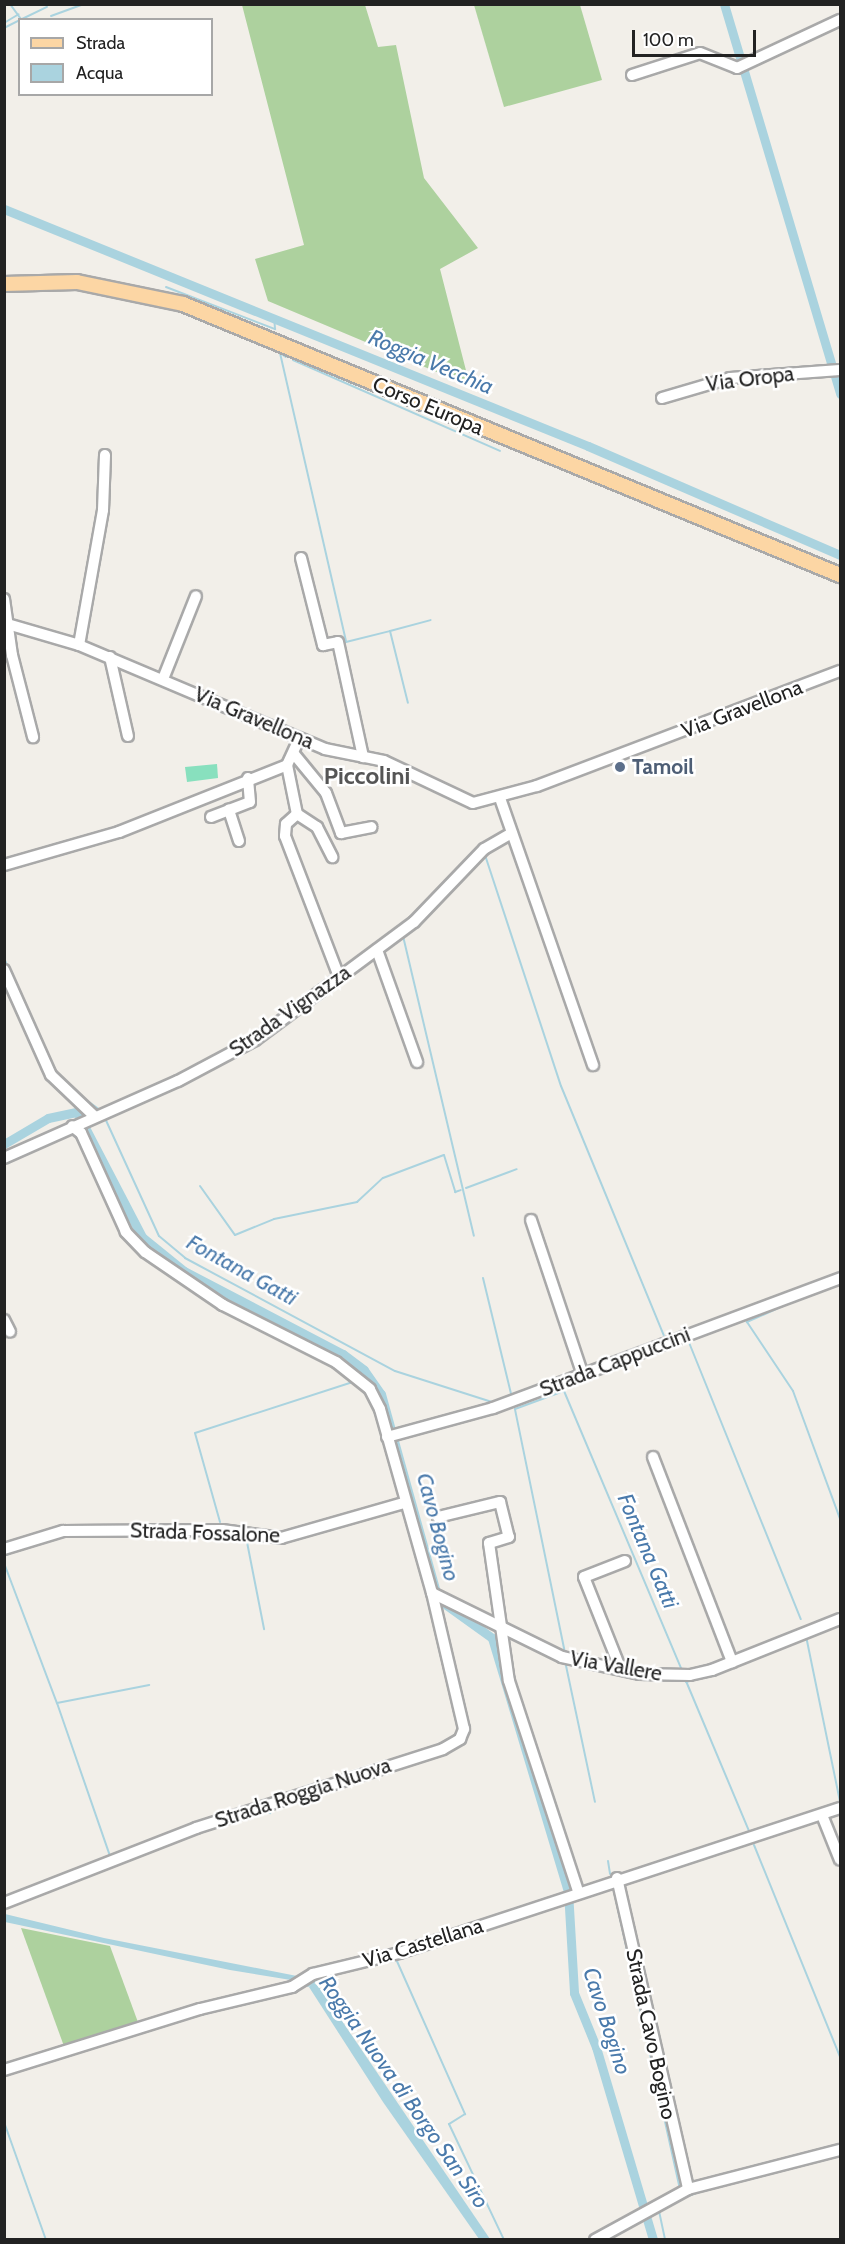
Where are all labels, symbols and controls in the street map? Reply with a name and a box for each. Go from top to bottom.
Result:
legend [18,18,213,96]
scale bar [635,18,760,56]
text: 100 m [643,29,694,51]
text: Strada [76,32,125,54]
text: Acqua [76,62,123,84]
water label: Roggia Vecchia [365,324,497,400]
street label: Via Oropa [704,361,796,397]
street label: Corso Europa [369,371,487,441]
street label: Via Gravellona [678,674,806,744]
street label: Via Gravellona [191,682,317,754]
place label: Tamoil [632,754,694,780]
marker: Tamoil [613,760,627,774]
district label: Piccolini [324,762,410,790]
street label: Strada Vignazza [224,960,356,1062]
water label: Fontana Gatti [182,1229,302,1311]
street label: Strada Cappuccini [536,1322,694,1402]
water label: Cavo Bogino [411,1470,465,1584]
water label: Fontana Gatti [612,1490,684,1612]
street label: Strada Fossalone [130,1518,280,1548]
street label: Via Vallere [568,1646,664,1686]
street label: Strada Roggia Nuova [212,1753,394,1833]
street label: Via Castellana [360,1913,486,1973]
street label: Strada Cavo Bogino [621,1946,681,2122]
water label: Cavo Bogino [577,1964,637,2078]
water label: Roggia Nuova di Borgo San Siro [314,1971,494,2213]

